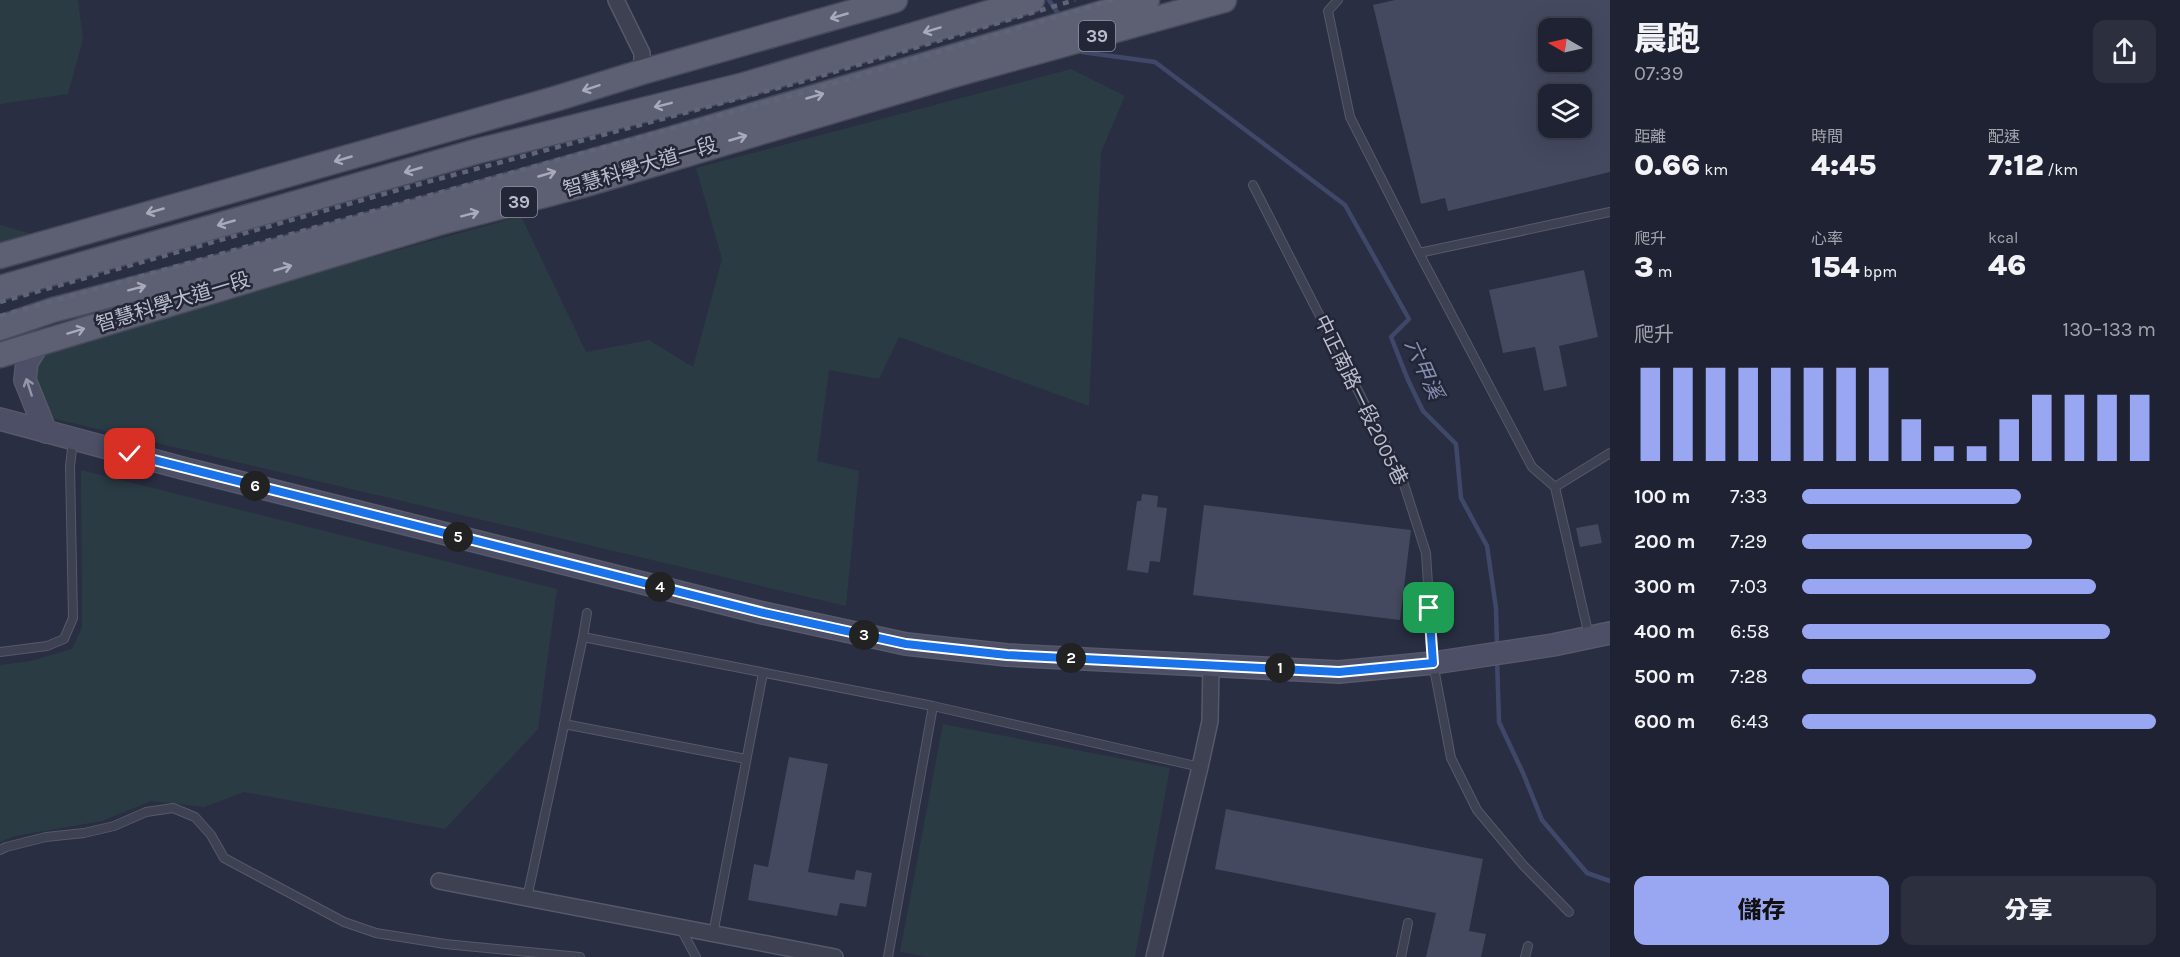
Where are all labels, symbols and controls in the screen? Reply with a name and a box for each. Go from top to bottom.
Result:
one-way arrow [830,11,849,22]
north arrow [1538,18,1592,72]
map controls [1538,18,1592,138]
text: 晨跑 [1634,20,1700,58]
button: share [2093,20,2156,83]
road number: 39 [1079,21,1115,51]
one-way arrow [923,25,942,36]
text: 07:39 [1634,62,1683,85]
one-way arrow [582,83,601,94]
button: layers [1538,84,1592,138]
one-way arrow [805,90,824,101]
one-way arrow [654,100,673,112]
text: 距離 [1634,127,1666,146]
text: 時間 [1811,127,1843,146]
text: 配速 [1988,127,2020,146]
one-way arrow [728,132,747,143]
street label: 智慧科學大道一段 [560,133,720,201]
text: 0.66 [1634,147,1700,183]
text: 4:45 [1811,147,1876,183]
text: 7:12 [1988,147,2044,183]
one-way arrow [334,153,353,165]
text: km [1700,160,1728,179]
text: /km [2044,160,2078,179]
one-way arrow [404,165,423,176]
one-way arrow [537,168,556,179]
road number: 39 [501,187,537,217]
one-way arrow [146,206,165,217]
one-way arrow [460,208,479,220]
one-way arrow [217,218,236,230]
text: kcal [1988,228,2019,247]
text: 爬升 [1634,229,1666,248]
text: 心率 [1811,229,1843,248]
text: 46 [1988,247,2026,283]
text: 3 [1634,249,1654,285]
text: 154 [1811,249,1860,285]
one-way arrow [273,262,292,273]
text: m [1654,262,1672,281]
text: bpm [1860,262,1897,281]
street label: 智慧科學大道一段 [93,268,253,336]
one-way arrow [127,282,146,294]
street label: 中正南路一段2005巷 [1310,311,1412,489]
text: 130–133 m [2063,318,2156,341]
text: 爬升 [1634,323,1674,346]
one-way arrow [66,325,85,336]
water label: 六甲溪 [1400,335,1449,405]
one-way arrow [23,378,34,397]
pin [104,428,155,479]
icon: check [113,437,146,470]
pin: 6 [240,471,270,501]
text: 6 [250,476,260,495]
text: 100 m [1634,485,1690,508]
text: 7:33 [1730,485,1768,508]
pin: 5 [443,522,473,552]
text: 5 [453,527,463,546]
text: 200 m [1634,530,1695,553]
text: 7:29 [1730,530,1767,553]
pin: 4 [645,572,675,602]
text: 300 m [1634,575,1696,598]
text: 7:03 [1730,575,1768,598]
text: 4 [655,577,665,596]
pin [1403,582,1454,633]
icon: arrive [1412,591,1445,624]
pin: 3 [849,620,879,650]
text: 400 m [1634,620,1695,643]
text: 6:58 [1730,620,1770,643]
text: 3 [859,625,869,644]
pin: 2 [1056,643,1086,673]
text: 2 [1066,648,1076,667]
pin: 1 [1265,653,1295,683]
text: 1 [1277,658,1283,677]
text: 500 m [1634,665,1695,688]
text: 7:28 [1730,665,1768,688]
text: 600 m [1634,710,1695,733]
text: 6:43 [1730,710,1769,733]
button: 儲存 [1634,876,1889,945]
button: 分享 [1901,876,2156,945]

